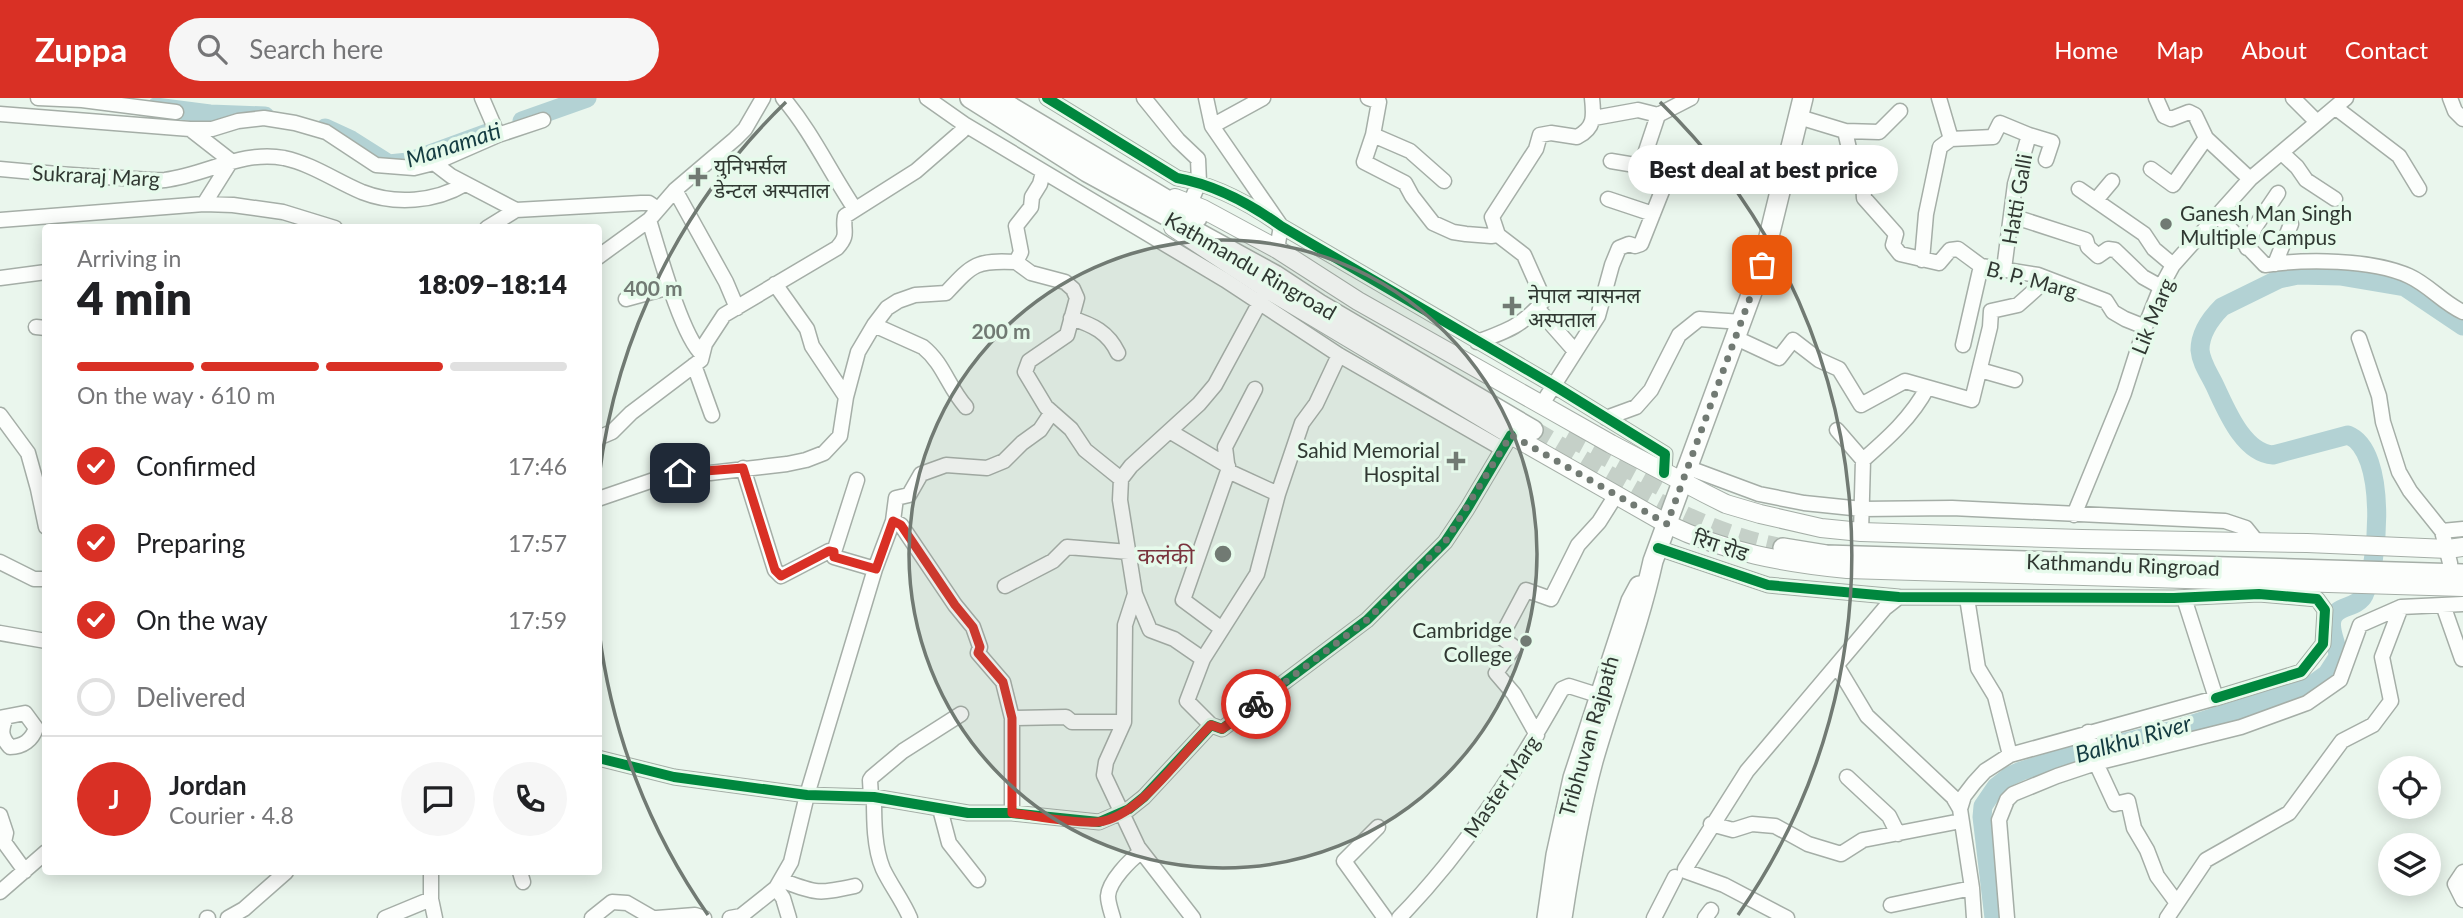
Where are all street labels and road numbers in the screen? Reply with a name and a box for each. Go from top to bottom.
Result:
street label: Hatti Galli [1996,152,2036,246]
street label: Sukraraj Marg [32,159,161,191]
street label: Kathmandu Ringroad [1161,206,1341,324]
street label: B. P. Marg [1984,255,2080,303]
street label: Lik Marg [2125,274,2179,358]
street label: रिंग रोड [1690,524,1752,566]
street label: Kathmandu Ringroad [2026,548,2220,580]
street label: Tribhuvan Rajpath [1553,653,1623,819]
street label: Master Marg [1458,730,1544,842]

